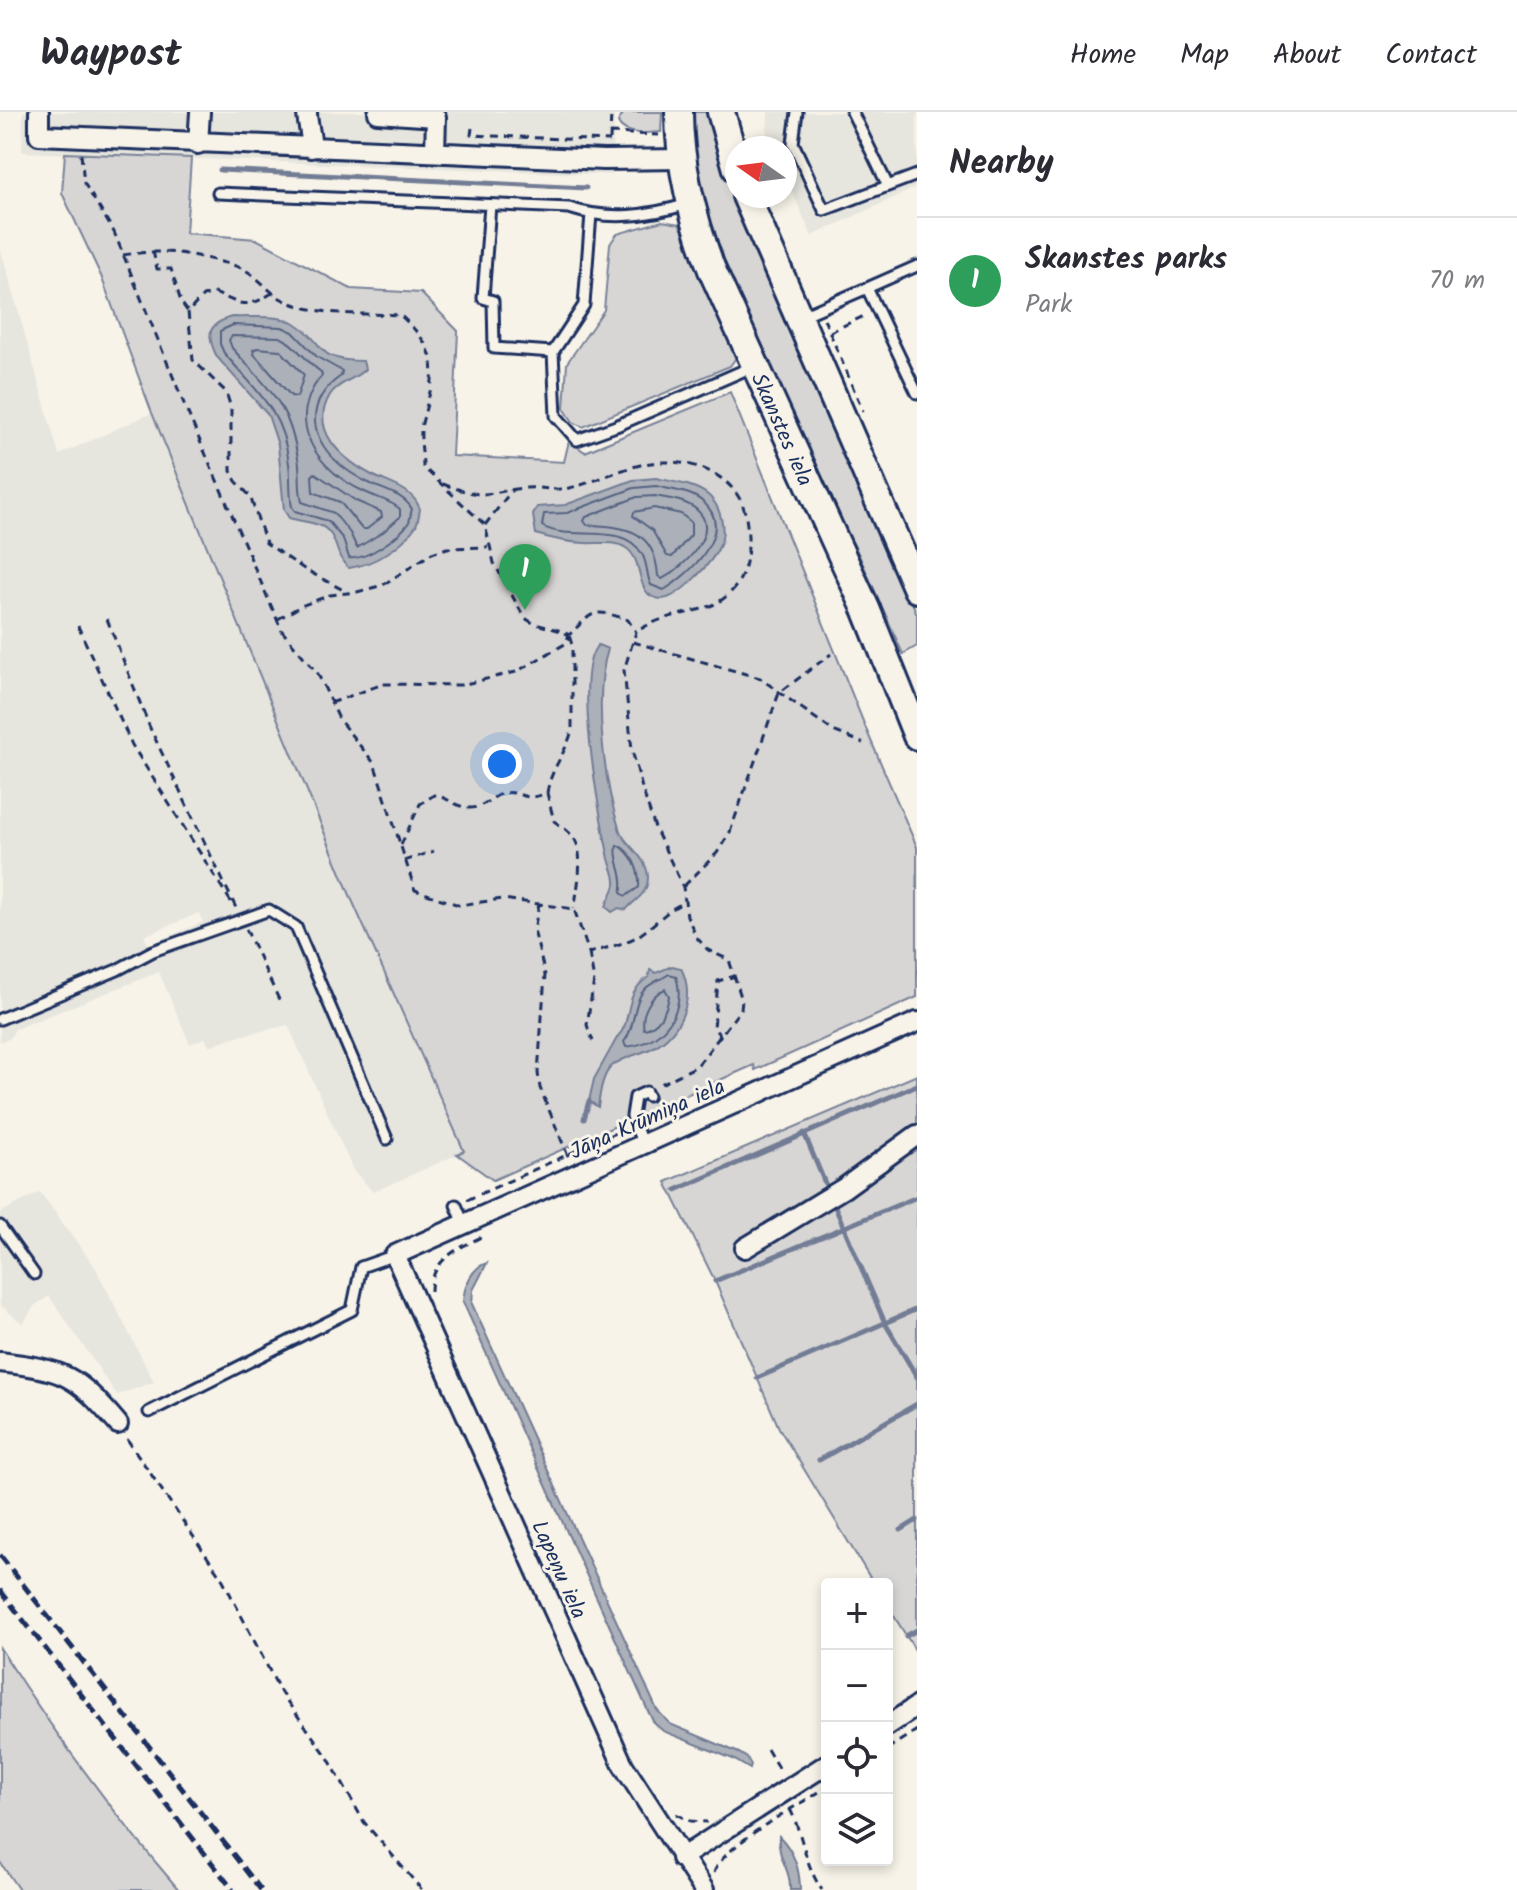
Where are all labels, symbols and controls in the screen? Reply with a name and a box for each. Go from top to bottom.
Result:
text: Waypost [40,25,182,85]
text: Home [1070,33,1136,78]
text: Map [1180,33,1229,78]
text: About [1273,33,1341,78]
text: Contact [1385,33,1477,78]
north arrow [725,136,797,208]
text: Nearby [949,137,1054,191]
text: Skanstes parks [1025,236,1227,284]
text: 1 [971,260,979,302]
text: 70 m [1429,260,1485,302]
text: Park [1025,284,1072,326]
street label: Skanstes iela [740,368,821,492]
pin: 1 [499,544,551,610]
your location [482,744,522,784]
street label: Jāņa Krūmiņa iela [565,1070,731,1170]
street label: Lapeņu iela [520,1515,595,1625]
map controls [821,1578,893,1866]
button: + [821,1578,893,1650]
button: − [821,1650,893,1722]
button: locate [821,1722,893,1794]
button: layers [821,1794,893,1866]

